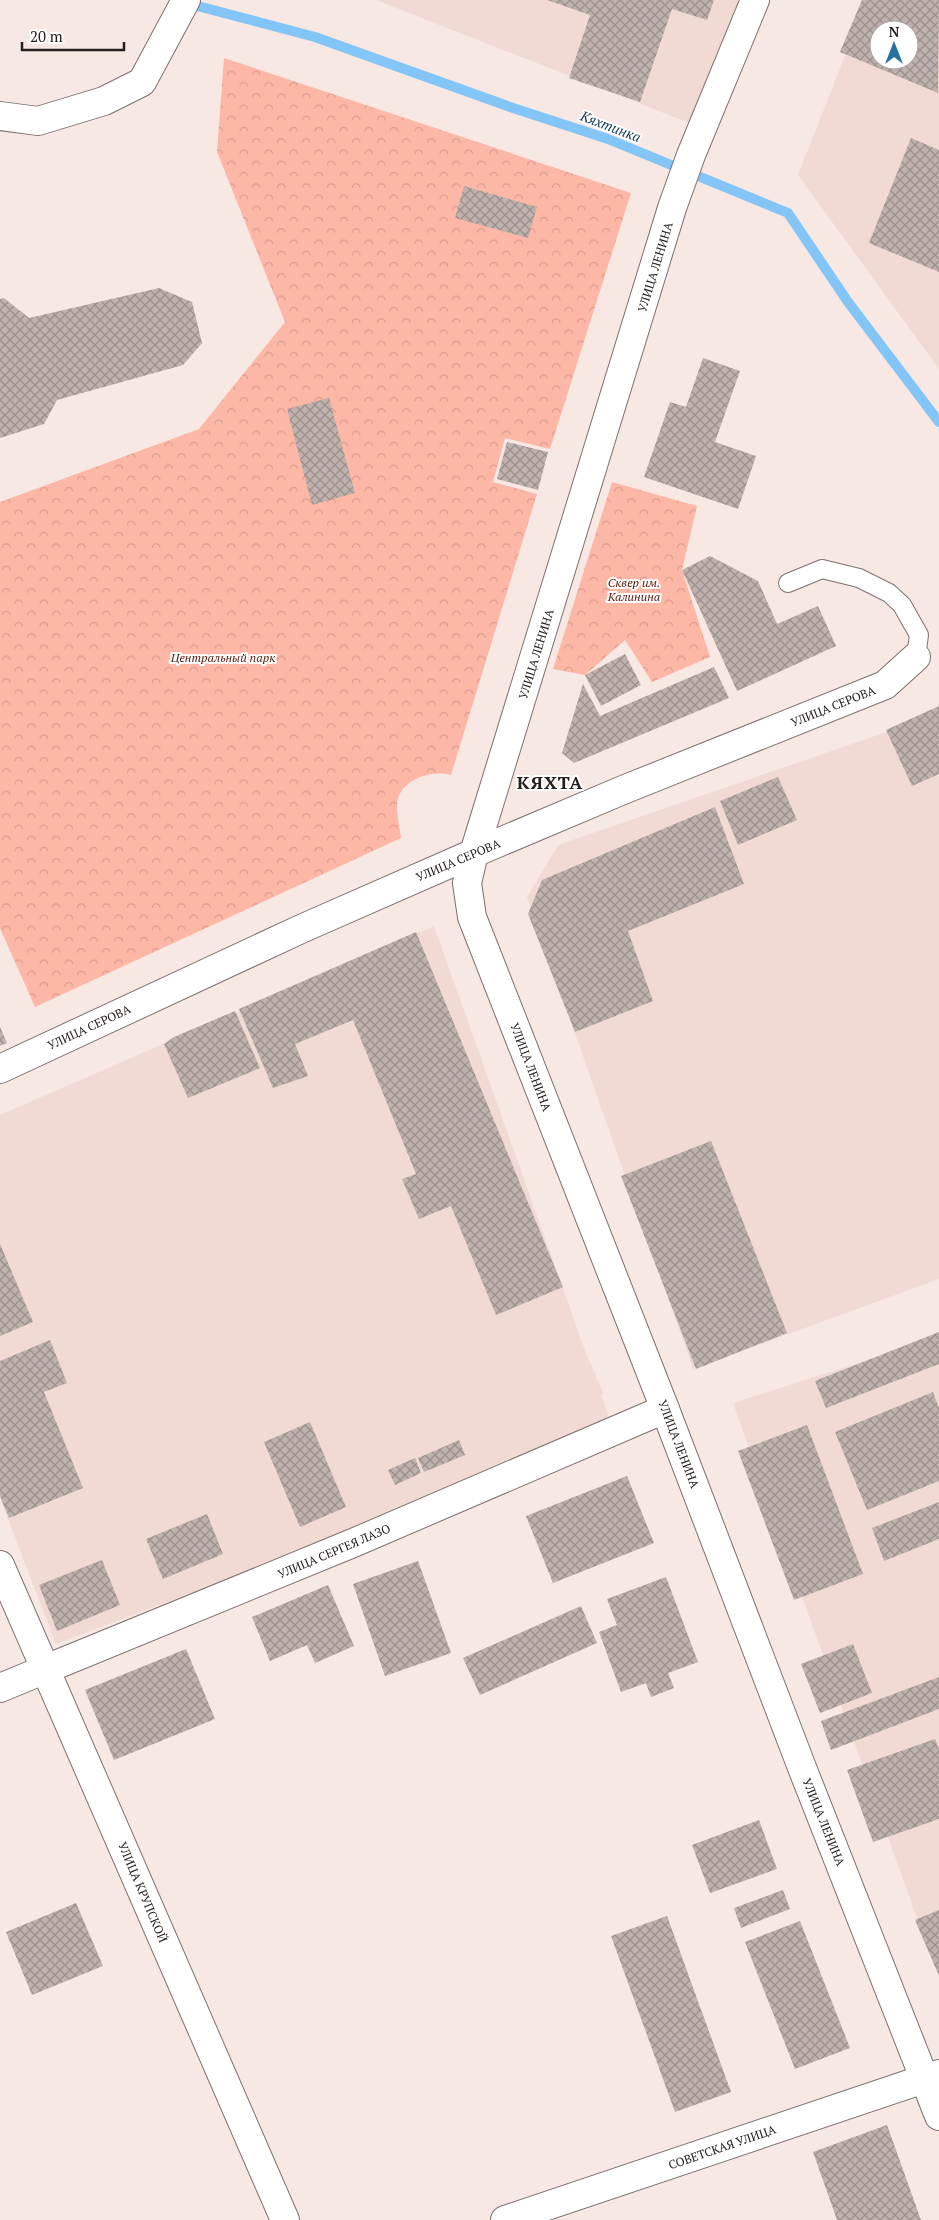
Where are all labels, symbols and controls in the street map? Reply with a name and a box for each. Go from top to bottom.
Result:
scale bar [22,20,125,52]
north arrow [869,20,919,70]
text: N [889,22,900,41]
text: 20 m [30,26,63,46]
water label: Кяхтинка [577,105,644,146]
street label: УЛИЦА ЛЕНИНА [634,219,676,314]
park label: Сквер им. Калинина [607,575,660,604]
street label: УЛИЦА ЛЕНИНА [515,606,557,701]
park label: Центральный парк [170,650,275,665]
street label: УЛИЦА СЕРОВА [788,682,878,730]
district label: КЯХТА [517,770,583,794]
street label: УЛИЦА СЕРОВА [414,835,503,884]
street label: УЛИЦА СЕРОВА [45,1001,134,1053]
street label: УЛИЦА ЛЕНИНА [507,1021,555,1114]
street label: УЛИЦА ЛЕНИНА [655,1398,703,1491]
street label: УЛИЦА СЕРГЕЯ ЛАЗО [275,1520,393,1582]
street label: УЛИЦА ЛЕНИНА [800,1776,849,1869]
street label: УЛИЦА КРУПСКОЙ [115,1839,171,1945]
street label: СОВЕТСКАЯ УЛИЦА [666,2121,778,2172]

